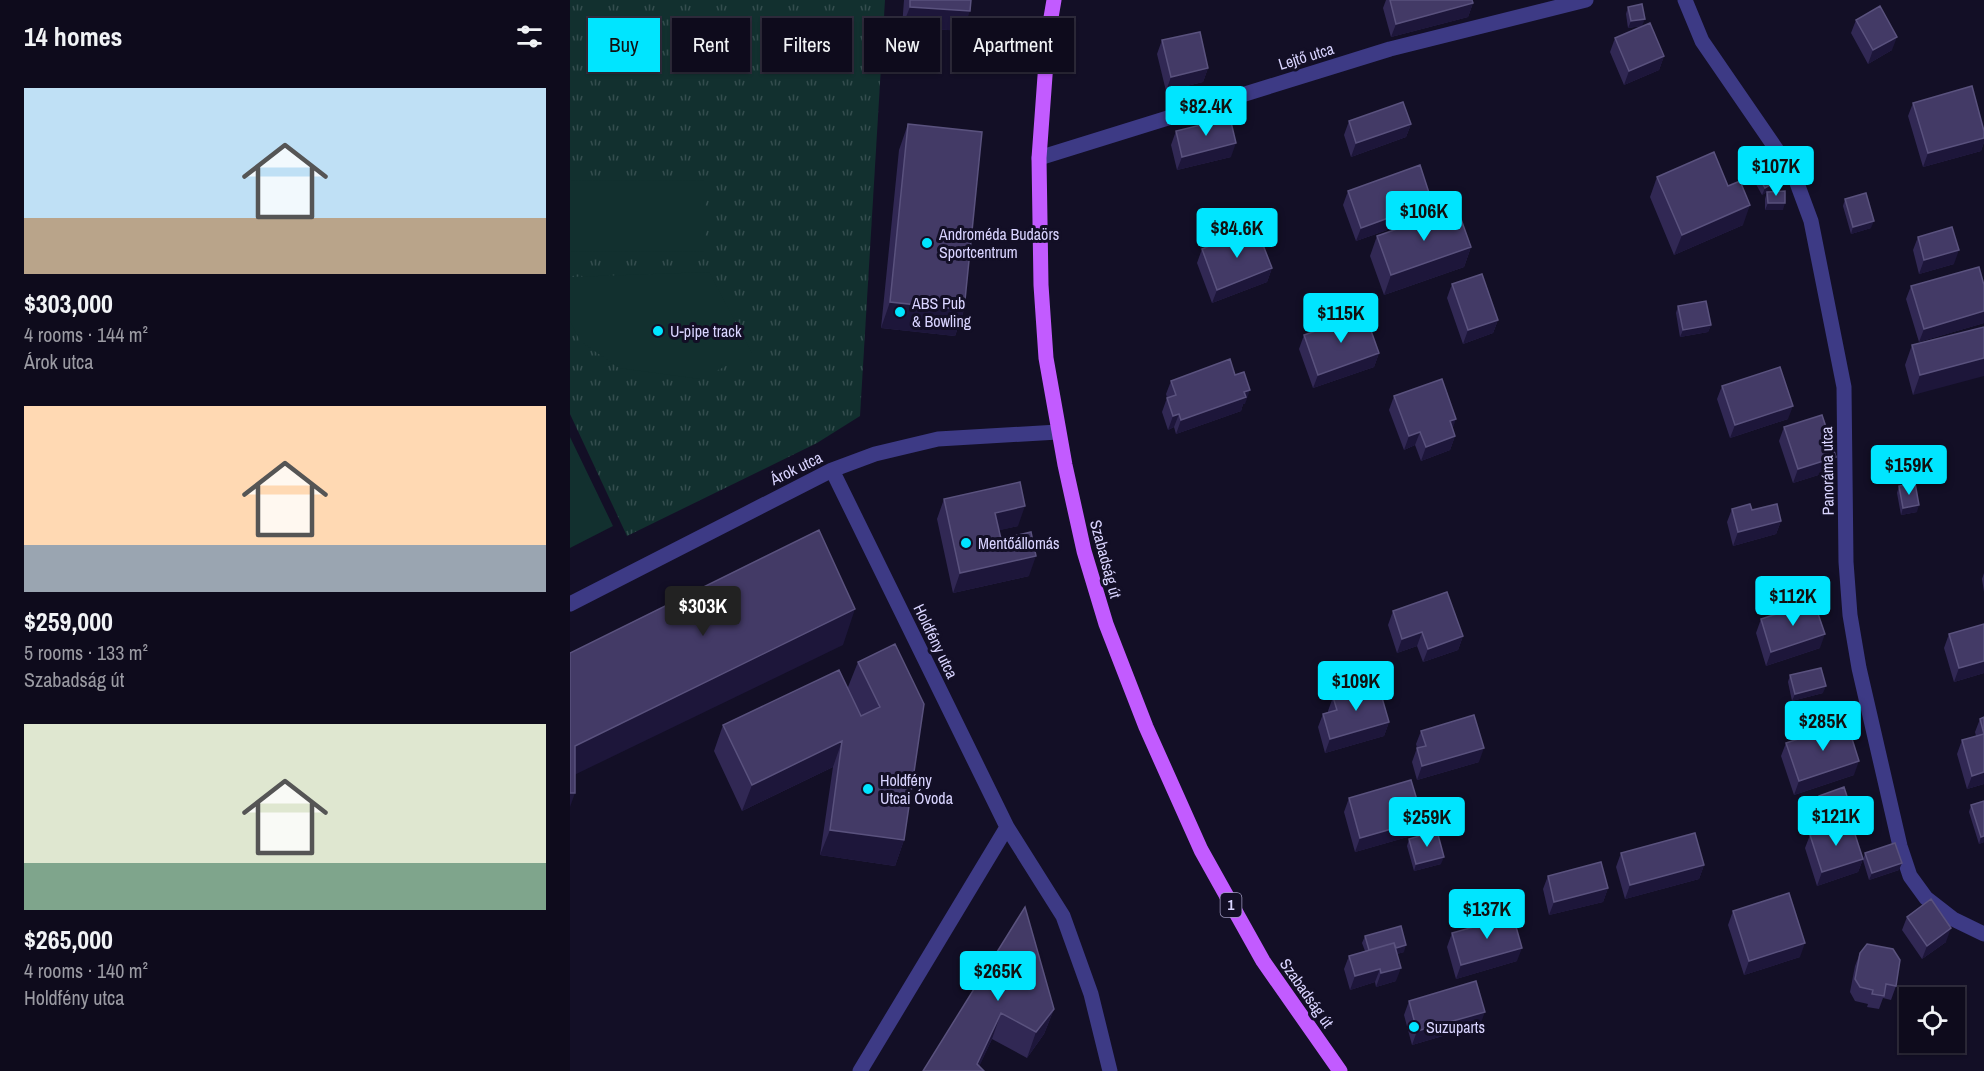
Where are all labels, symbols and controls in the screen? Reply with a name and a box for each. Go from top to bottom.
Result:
chip: Buy [588,18,660,72]
chip: Rent [672,18,750,72]
chip: Filters [762,18,852,72]
chip: New [864,18,940,72]
chip: Apartment [952,18,1074,72]
text: 14 homes [24,19,122,54]
icon: filters [513,20,546,53]
street label: Lejtő utca [1276,37,1337,75]
pin: $82.4K [1157,86,1255,137]
text: $82.4K [1180,92,1232,119]
icon: home [231,127,339,235]
pin: $107K [1734,146,1818,197]
text: $107K [1752,152,1800,179]
pin: $106K [1382,191,1466,242]
text: $106K [1400,197,1448,224]
pin: $84.6K [1188,208,1286,259]
text: $84.6K [1211,214,1263,241]
place label: Androméda Budaörs Sportcentrum [938,223,1059,263]
marker: Androméda Budaörs Sportcentrum [920,236,934,250]
text: $303,000 [24,286,113,321]
place label: ABS Pub & Bowling [911,292,972,332]
pin: $115K [1299,293,1383,344]
text: $115K [1317,299,1365,326]
marker: ABS Pub & Bowling [893,305,907,319]
place label: U-pipe track [670,320,742,342]
text: 4 rooms · 144 m² [24,321,148,348]
marker: U-pipe track [651,324,665,338]
text: Árok utca [24,348,93,375]
street label: Panoráma utca [1815,426,1839,516]
icon: home [231,445,339,553]
pin: $159K [1867,445,1951,496]
street label: Árok utca [765,446,826,490]
text: $159K [1885,451,1933,478]
street label: Szabadság út [1085,517,1127,601]
place label: Mentőállomás [978,532,1060,554]
marker: Mentőállomás [959,536,973,550]
pin: $112K [1751,576,1835,627]
text: $112K [1769,582,1817,609]
pin: $303K [661,586,745,637]
text: $303K [679,592,727,619]
street label: Holdfény utca [909,600,964,683]
text: $259,000 [24,604,113,639]
text: 5 rooms · 133 m² [24,639,148,666]
pin: $109K [1314,661,1398,712]
text: Szabadság út [24,666,124,693]
text: $109K [1332,667,1380,694]
pin: $285K [1781,701,1865,752]
text: $285K [1799,707,1847,734]
icon: home [231,763,339,871]
place label: Holdfény Utcai Óvoda [880,769,954,809]
marker: Holdfény Utcai Óvoda [861,782,875,796]
pin: $121K [1794,796,1878,847]
pin: $259K [1385,797,1469,848]
text: $121K [1812,802,1860,829]
text: $259K [1403,803,1451,830]
pin: $137K [1445,889,1529,940]
road number: 1 [1220,893,1242,917]
text: $137K [1463,895,1511,922]
text: $265,000 [24,922,113,957]
pin: $265K [956,951,1040,1002]
street label: Szabadság út [1275,954,1339,1032]
text: 4 rooms · 140 m² [24,957,148,984]
text: $265K [974,957,1022,984]
text: Holdfény utca [24,984,124,1011]
map controls [1899,987,1965,1053]
button: locate [1899,987,1965,1053]
place label: Suzuparts [1426,1016,1485,1038]
marker: Suzuparts [1407,1020,1421,1034]

